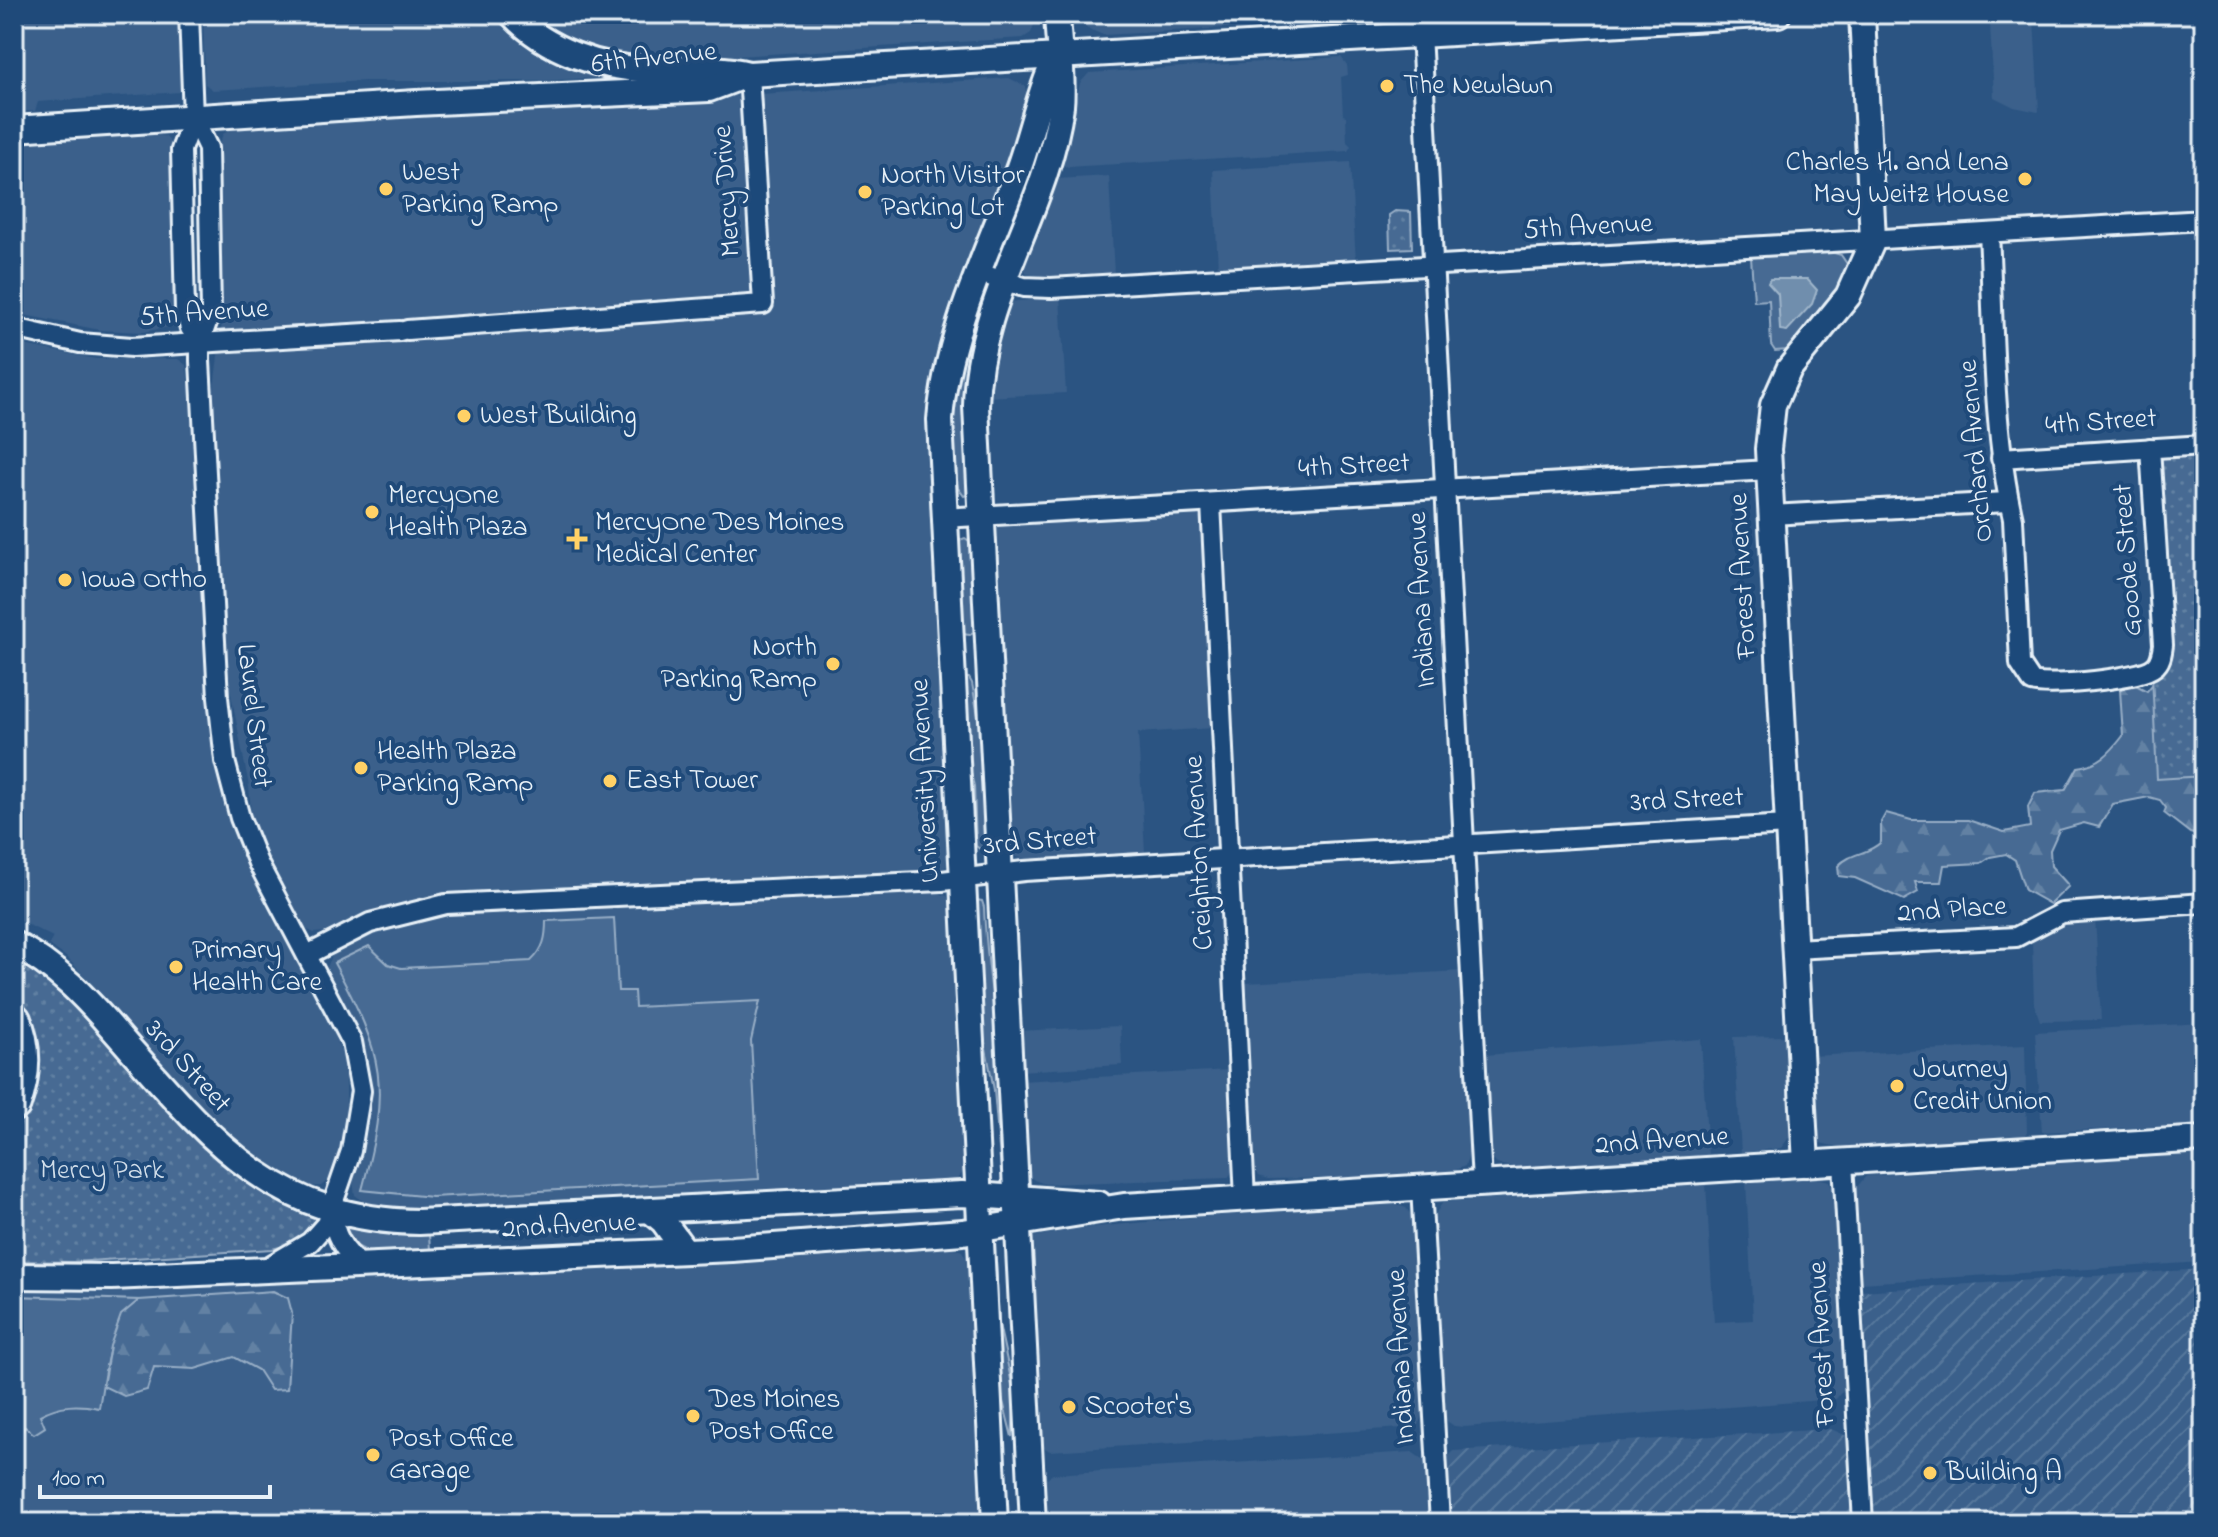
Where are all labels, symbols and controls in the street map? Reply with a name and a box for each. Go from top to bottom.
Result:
street label: 6th Avenue [589,32,719,86]
place label: The Newlawn [1403,66,1553,107]
marker: The Newlawn [1378,77,1396,95]
street label: Mercy Drive [703,123,753,258]
place label: Charles H. and Lena May Weitz House [1786,143,2009,216]
place label: West Parking Ramp [402,153,559,226]
place label: North Visitor Parking Lot [881,156,1025,229]
marker: Charles H. and Lena May Weitz House [2016,170,2034,188]
marker: West Parking Ramp [377,180,395,198]
marker: North Visitor Parking Lot [856,183,874,201]
street label: 5th Avenue [1522,204,1654,252]
street label: 5th Avenue [138,289,270,339]
street label: Orchard Avenue [1949,358,2005,544]
place label: West Building [480,396,637,437]
street label: 4th Street [2044,399,2158,447]
marker: West Building [455,407,473,425]
street label: 4th Street [1297,444,1411,490]
place label: MercyOne Health Plaza [388,476,528,549]
street label: Goode Street [2103,482,2155,638]
street label: Forest Avenue [1719,492,1769,661]
marker: MercyOne Health Plaza [363,503,381,521]
place label: MercyOne Des Moines Medical Center [595,503,845,576]
street label: Indiana Avenue [1398,511,1448,689]
marker: MercyOne Des Moines Medical Center [566,528,588,550]
place label: Iowa Ortho [81,560,207,601]
marker: Iowa Ortho [56,571,74,589]
place label: North Parking Ramp [660,628,817,701]
street label: Laurel Street [224,642,282,790]
marker: North Parking Ramp [824,655,842,673]
street label: University Avenue [900,677,952,884]
place label: Health Plaza Parking Ramp [377,732,534,805]
street label: Creighton Avenue [1174,754,1226,951]
marker: Health Plaza Parking Ramp [352,759,370,777]
place label: East Tower [626,761,758,802]
marker: East Tower [601,772,619,790]
street label: 3rd Street [1629,778,1745,824]
street label: 3rd Street [982,817,1098,867]
street label: 2nd Place [1896,887,2009,935]
place label: Primary Health Care [192,931,323,1004]
marker: Primary Health Care [167,958,185,976]
street label: 3rd Street [134,1011,240,1123]
place label: Journey Credit Union [1913,1050,2052,1123]
marker: Journey Credit Union [1888,1077,1906,1095]
street label: 2nd Avenue [1594,1117,1731,1167]
park label: Mercy Park [40,1151,165,1192]
street label: 2nd Avenue [501,1203,638,1251]
street label: Forest Avenue [1798,1260,1848,1429]
street label: Indiana Avenue [1377,1268,1427,1446]
place label: Des Moines Post Office [708,1380,841,1453]
place label: Scooter's [1085,1387,1192,1428]
marker: Scooter's [1060,1398,1078,1416]
marker: Des Moines Post Office [684,1407,702,1425]
place label: Post Office Garage [389,1419,514,1492]
marker: Post Office Garage [364,1446,382,1464]
scale bar [40,1449,270,1499]
place label: Building A [1945,1453,2062,1494]
text: 100 m [52,1462,105,1497]
marker: Building A [1921,1464,1939,1482]

